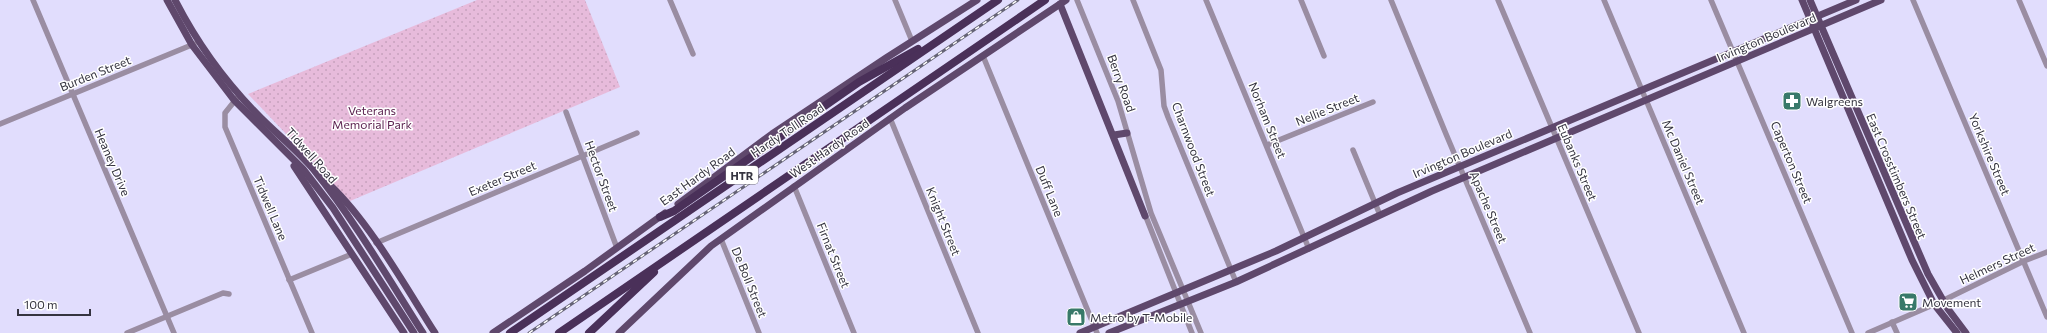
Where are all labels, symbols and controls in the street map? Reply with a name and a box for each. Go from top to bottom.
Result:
street label: Irvington Boulevard [1714,10,1818,64]
street label: Burden Street [57,52,133,94]
street label: Berry Road [1105,52,1139,114]
street label: Norham Street [1246,80,1290,160]
street label: Nellie Street [1293,90,1361,128]
pharmacy icon: Walgreens [1781,90,1803,112]
place label: Walgreens [1806,94,1863,108]
street label: Hardy Toll Road [748,100,826,160]
street label: Charnwood Street [1170,100,1218,198]
park label: Veterans Memorial Park [332,103,413,131]
street label: East Crosstimbers Street [1864,111,1930,241]
street label: Yorkshire Street [1966,111,2014,197]
street label: West Hardy Road [787,115,871,181]
street label: Mc Daniel Street [1660,118,1708,206]
street label: Caperton Street [1768,119,1816,205]
street label: Eubanks Street [1555,121,1601,203]
street label: Tidwell Road [283,124,341,186]
street label: Heaney Drive [92,126,134,198]
street label: Irvington Boulevard [1410,126,1514,180]
street label: Hector Street [583,139,621,213]
street label: East Hardy Road [657,144,737,208]
street label: Exeter Street [466,158,538,198]
street label: Duff Lane [1034,164,1066,218]
road number: HTR [726,166,758,184]
street label: Apache Street [1468,169,1511,245]
street label: Tidwell Lane [251,174,291,242]
street label: Knight Street [924,185,964,257]
street label: Firnat Street [815,220,853,290]
street label: Helmers Street [1957,239,2037,287]
street label: De Boll Street [730,245,771,319]
scale bar [18,291,90,317]
supermarket icon: Movement [1897,291,1919,313]
place label: Movement [1922,295,1981,309]
text: 100 m [24,297,58,311]
shop icon: Metro by T-Mobile [1065,306,1087,328]
place label: Metro by T-Mobile [1090,310,1192,324]

